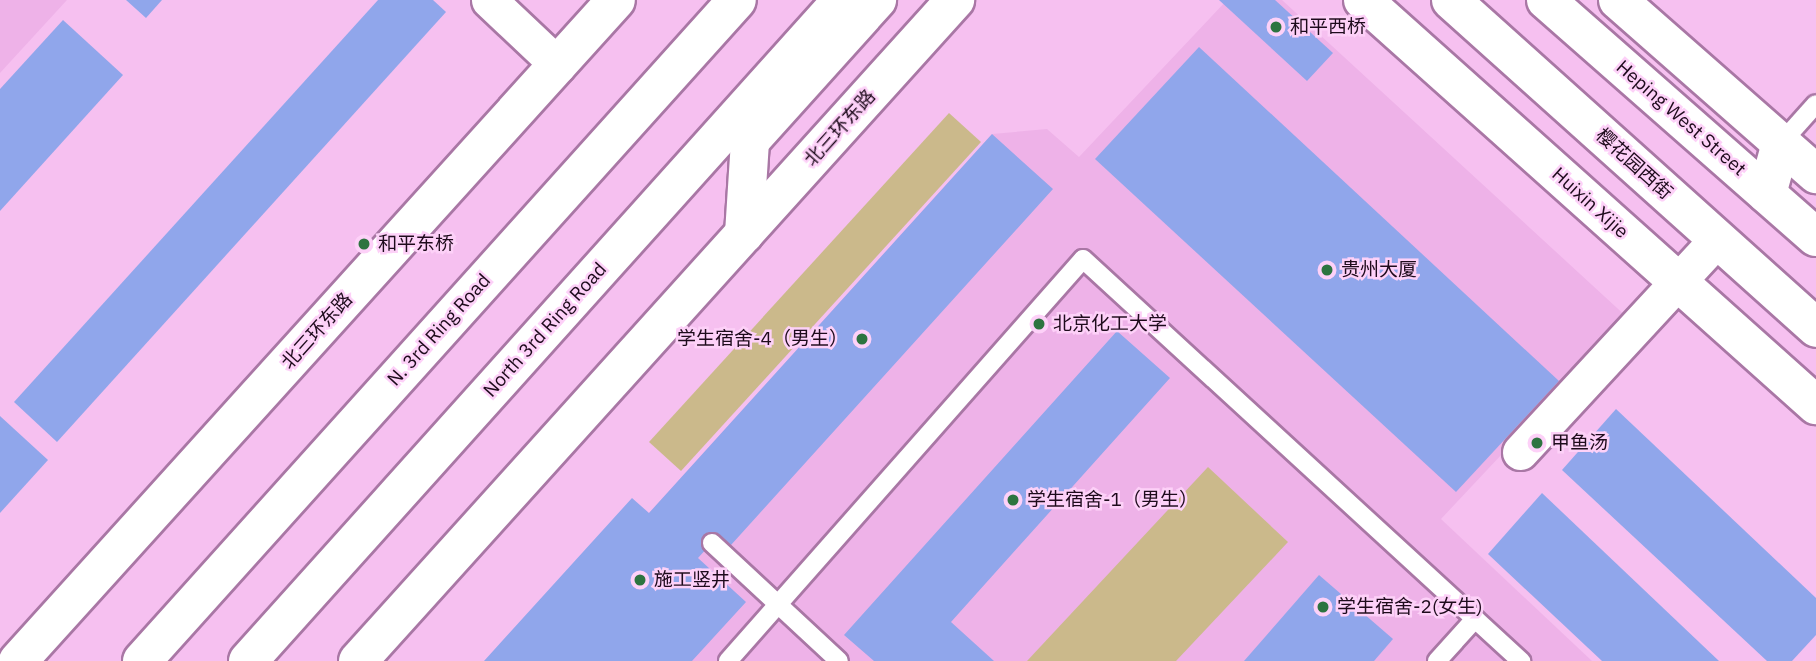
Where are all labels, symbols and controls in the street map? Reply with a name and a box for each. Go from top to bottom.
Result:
place label: 和平西桥 [1290,16,1366,38]
marker: 和平西桥 [1268,19,1284,35]
street label: Heping West Street [1611,55,1751,181]
street label: 北三环东路 [800,85,880,171]
street label: 樱花园西街 [1591,124,1677,204]
street label: Huixin Xijie [1547,163,1633,243]
place label: 和平东桥 [378,233,454,255]
marker: 和平东桥 [356,236,372,252]
street label: North 3rd Ring Road [479,258,611,402]
place label: 贵州大厦 [1341,259,1417,281]
marker: 贵州大厦 [1319,262,1335,278]
street label: N. 3rd Ring Road [383,269,495,391]
street label: 北三环东路 [277,288,357,374]
place label: 北京化工大学 [1053,313,1167,335]
marker: 北京化工大学 [1031,316,1047,332]
place label: 学生宿舍-4（男生） [677,328,848,350]
marker: 学生宿舍-4（男生） [854,331,870,347]
place label: 甲鱼汤 [1551,432,1608,454]
marker: 甲鱼汤 [1529,435,1545,451]
place label: 学生宿舍-1（男生） [1027,489,1198,511]
marker: 学生宿舍-1（男生） [1005,492,1021,508]
place label: 施工竖井 [654,569,730,591]
marker: 施工竖井 [632,572,648,588]
place label: 学生宿舍-2(女生) [1337,596,1483,618]
marker: 学生宿舍-2(女生) [1315,599,1331,615]

